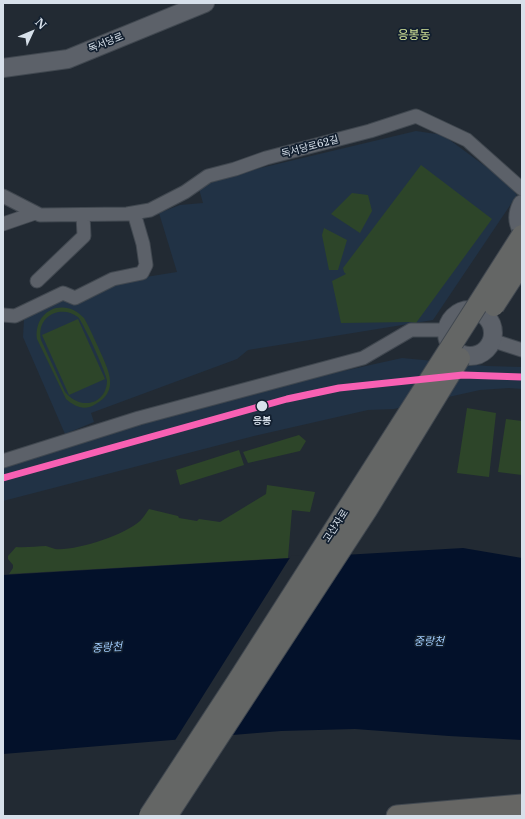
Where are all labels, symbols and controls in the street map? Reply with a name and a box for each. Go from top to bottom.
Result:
north arrow [12,12,52,52]
text: N [32,15,49,32]
district label: 응봉동 [397,29,431,43]
street label: 독서당로 [87,31,125,55]
street label: 독서당로62길 [280,134,340,160]
marker: 응봉 [255,399,269,413]
place label: 응봉 [253,415,271,427]
street label: 고산자로 [321,507,351,545]
water label: 중랑천 [414,635,444,649]
water label: 중랑천 [91,641,123,655]

